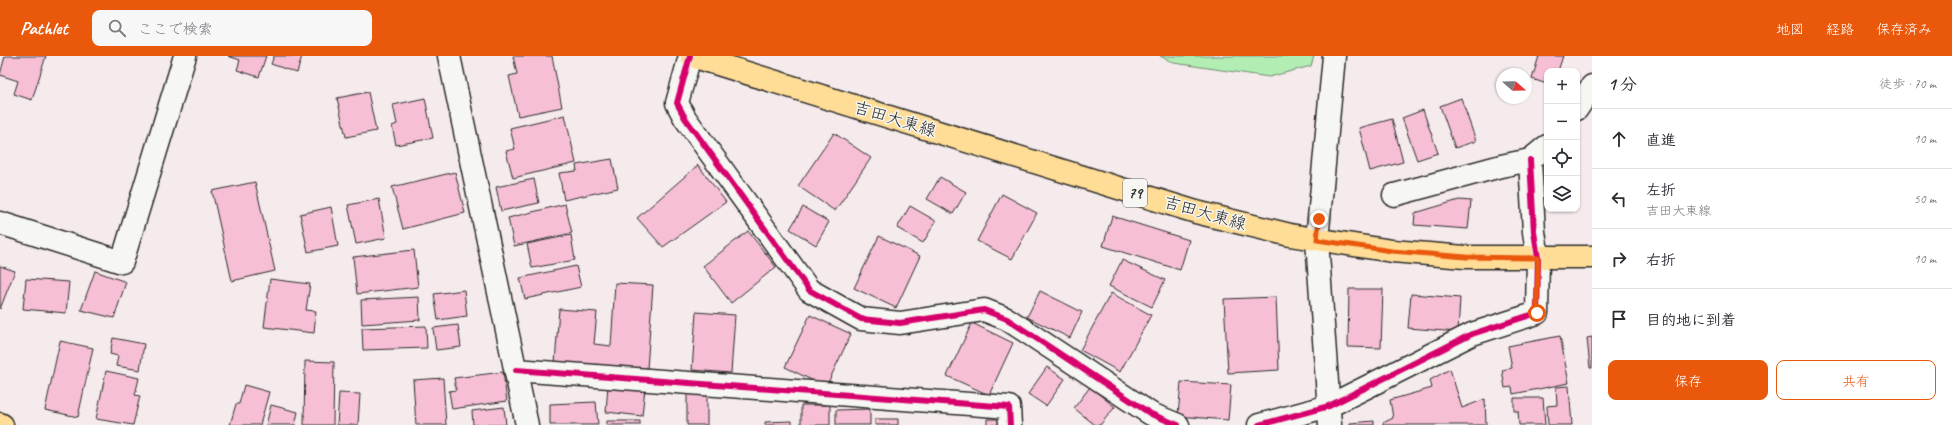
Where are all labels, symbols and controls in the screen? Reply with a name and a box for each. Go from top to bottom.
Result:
search box [92,10,372,46]
text: Pathlet [20,16,68,40]
icon: search [106,17,128,39]
text: ここで検索 [138,20,213,39]
text: 地図 [1776,21,1804,38]
text: 経路 [1826,21,1854,38]
text: 保存済み [1876,21,1932,38]
north arrow [1496,68,1532,104]
map controls [1544,68,1580,212]
button: + [1544,68,1580,104]
text: 1 分 [1608,74,1637,95]
text: 徒歩 · 70 m [1879,76,1936,92]
street label: 吉田大東線 [851,97,939,141]
button: − [1544,104,1580,140]
icon: ahead [1608,128,1630,150]
text: 直進 [1646,131,1676,150]
text: 10 m [1914,131,1936,147]
button: locate [1544,140,1580,176]
button: layers [1544,176,1580,212]
road number: 79 [1123,179,1147,207]
text: 左折 [1646,181,1676,200]
icon: left [1608,188,1630,210]
street label: 吉田大東線 [1161,191,1249,235]
text: 50 m [1914,191,1936,207]
text: 吉田大東線 [1646,203,1711,219]
route end [1310,210,1328,228]
icon: right [1608,248,1630,270]
text: 右折 [1646,251,1676,270]
text: 10 m [1914,251,1936,267]
route start [1528,304,1546,322]
icon: arrive [1608,308,1630,330]
text: 目的地に到着 [1646,311,1736,330]
button: 保存 [1608,360,1768,400]
button: 共有 [1776,360,1936,400]

